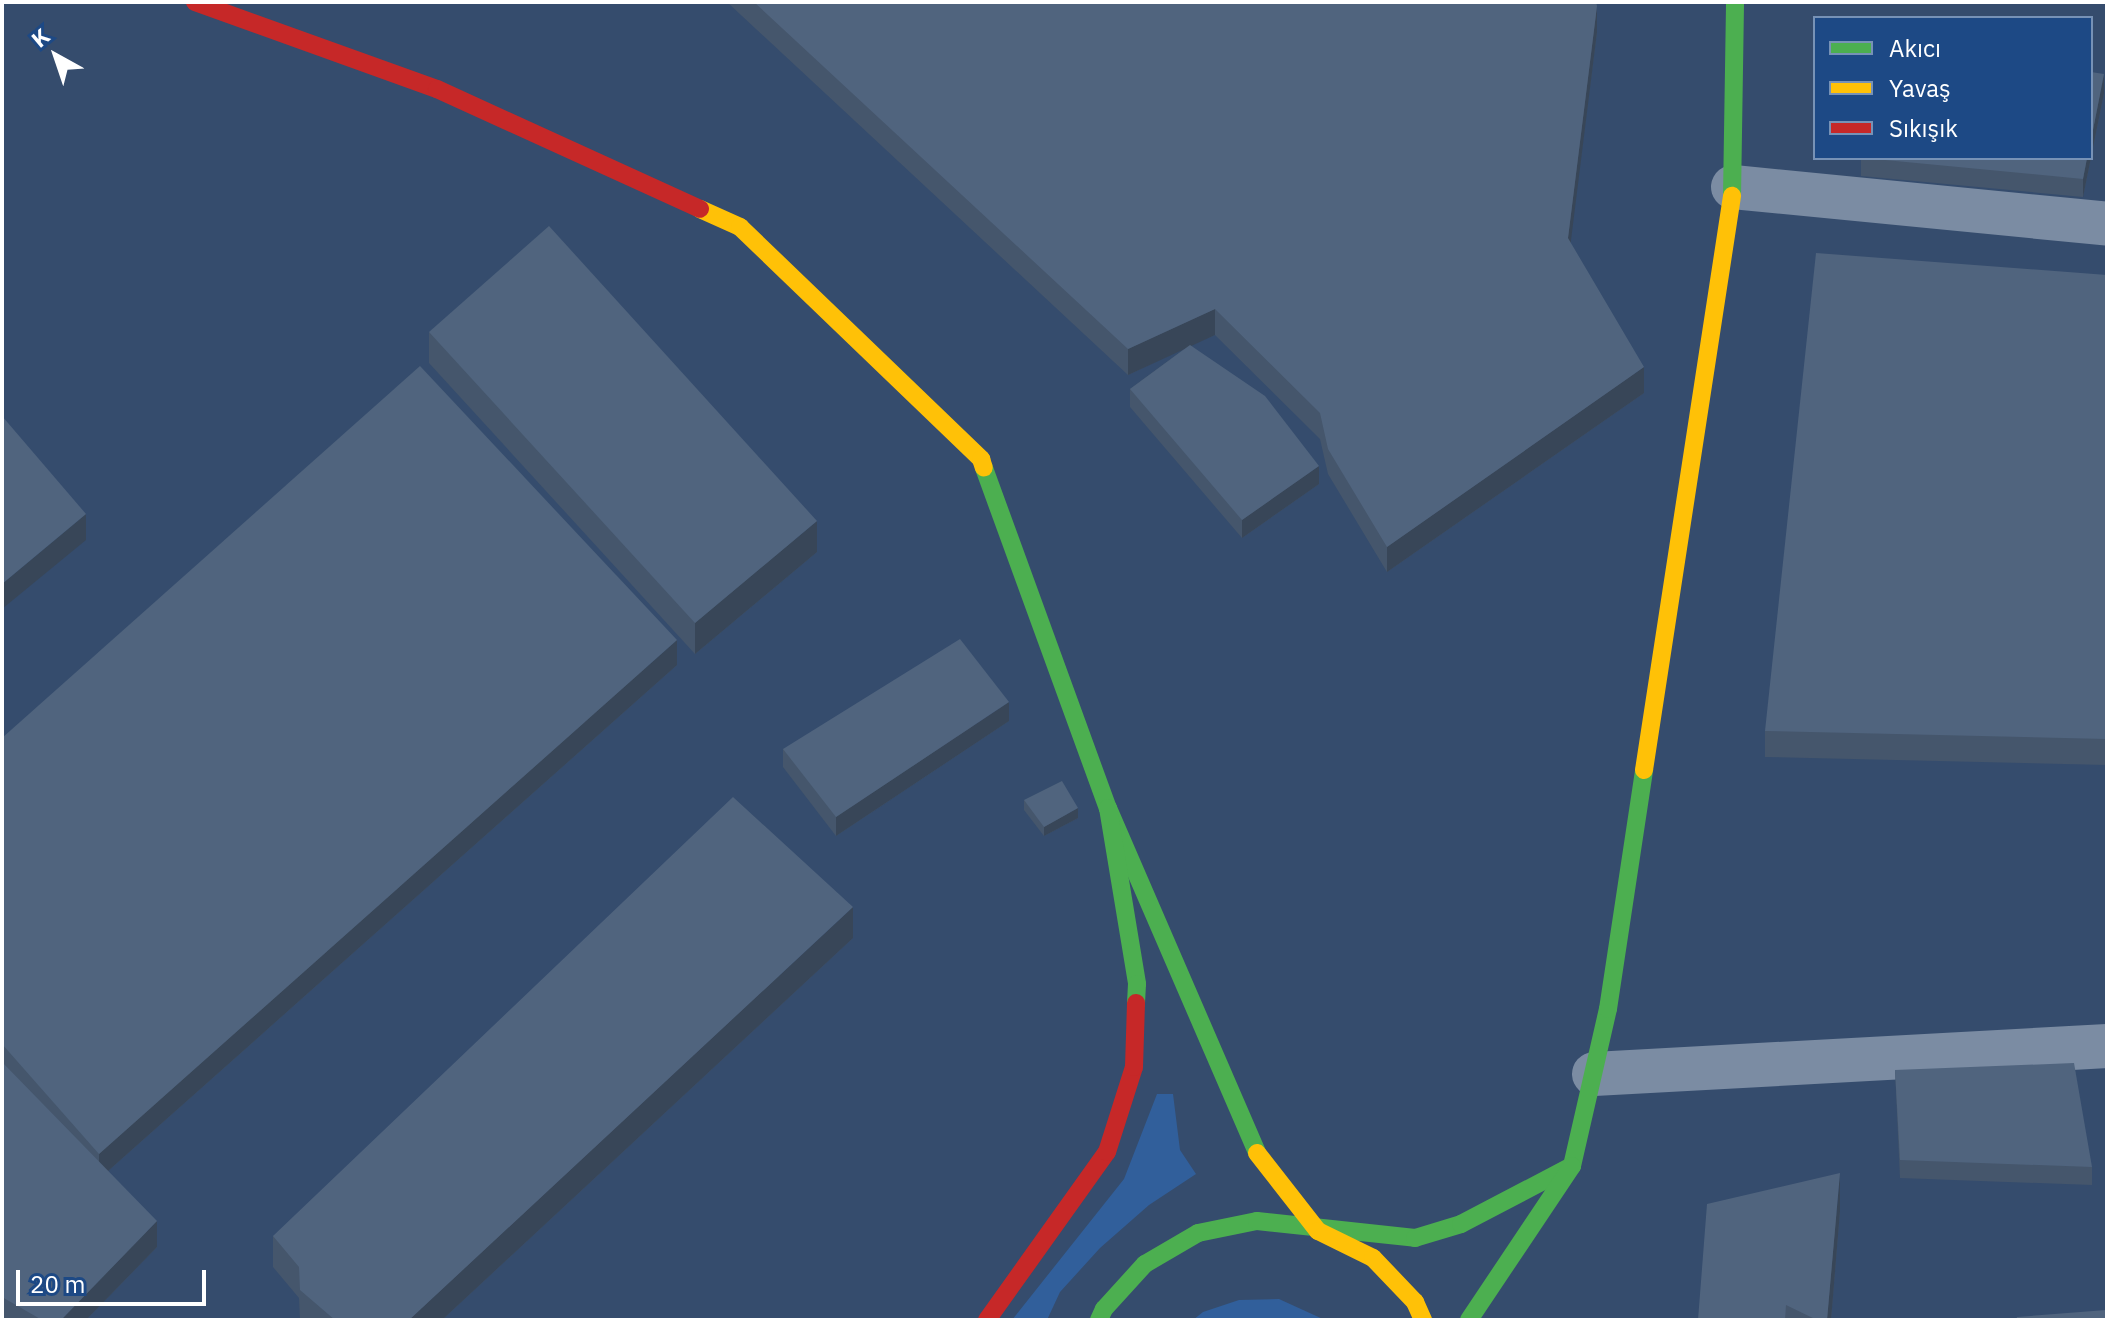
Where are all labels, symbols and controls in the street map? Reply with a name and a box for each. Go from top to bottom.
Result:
north arrow [16,16,96,96]
legend [1813,16,2093,160]
text: K [25,21,55,53]
text: Akıcı [1889,32,1941,64]
text: Yavaş [1889,72,1951,104]
text: Sıkışık [1889,112,1958,144]
scale bar [20,1254,210,1304]
text: 20 m [30,1268,85,1300]

